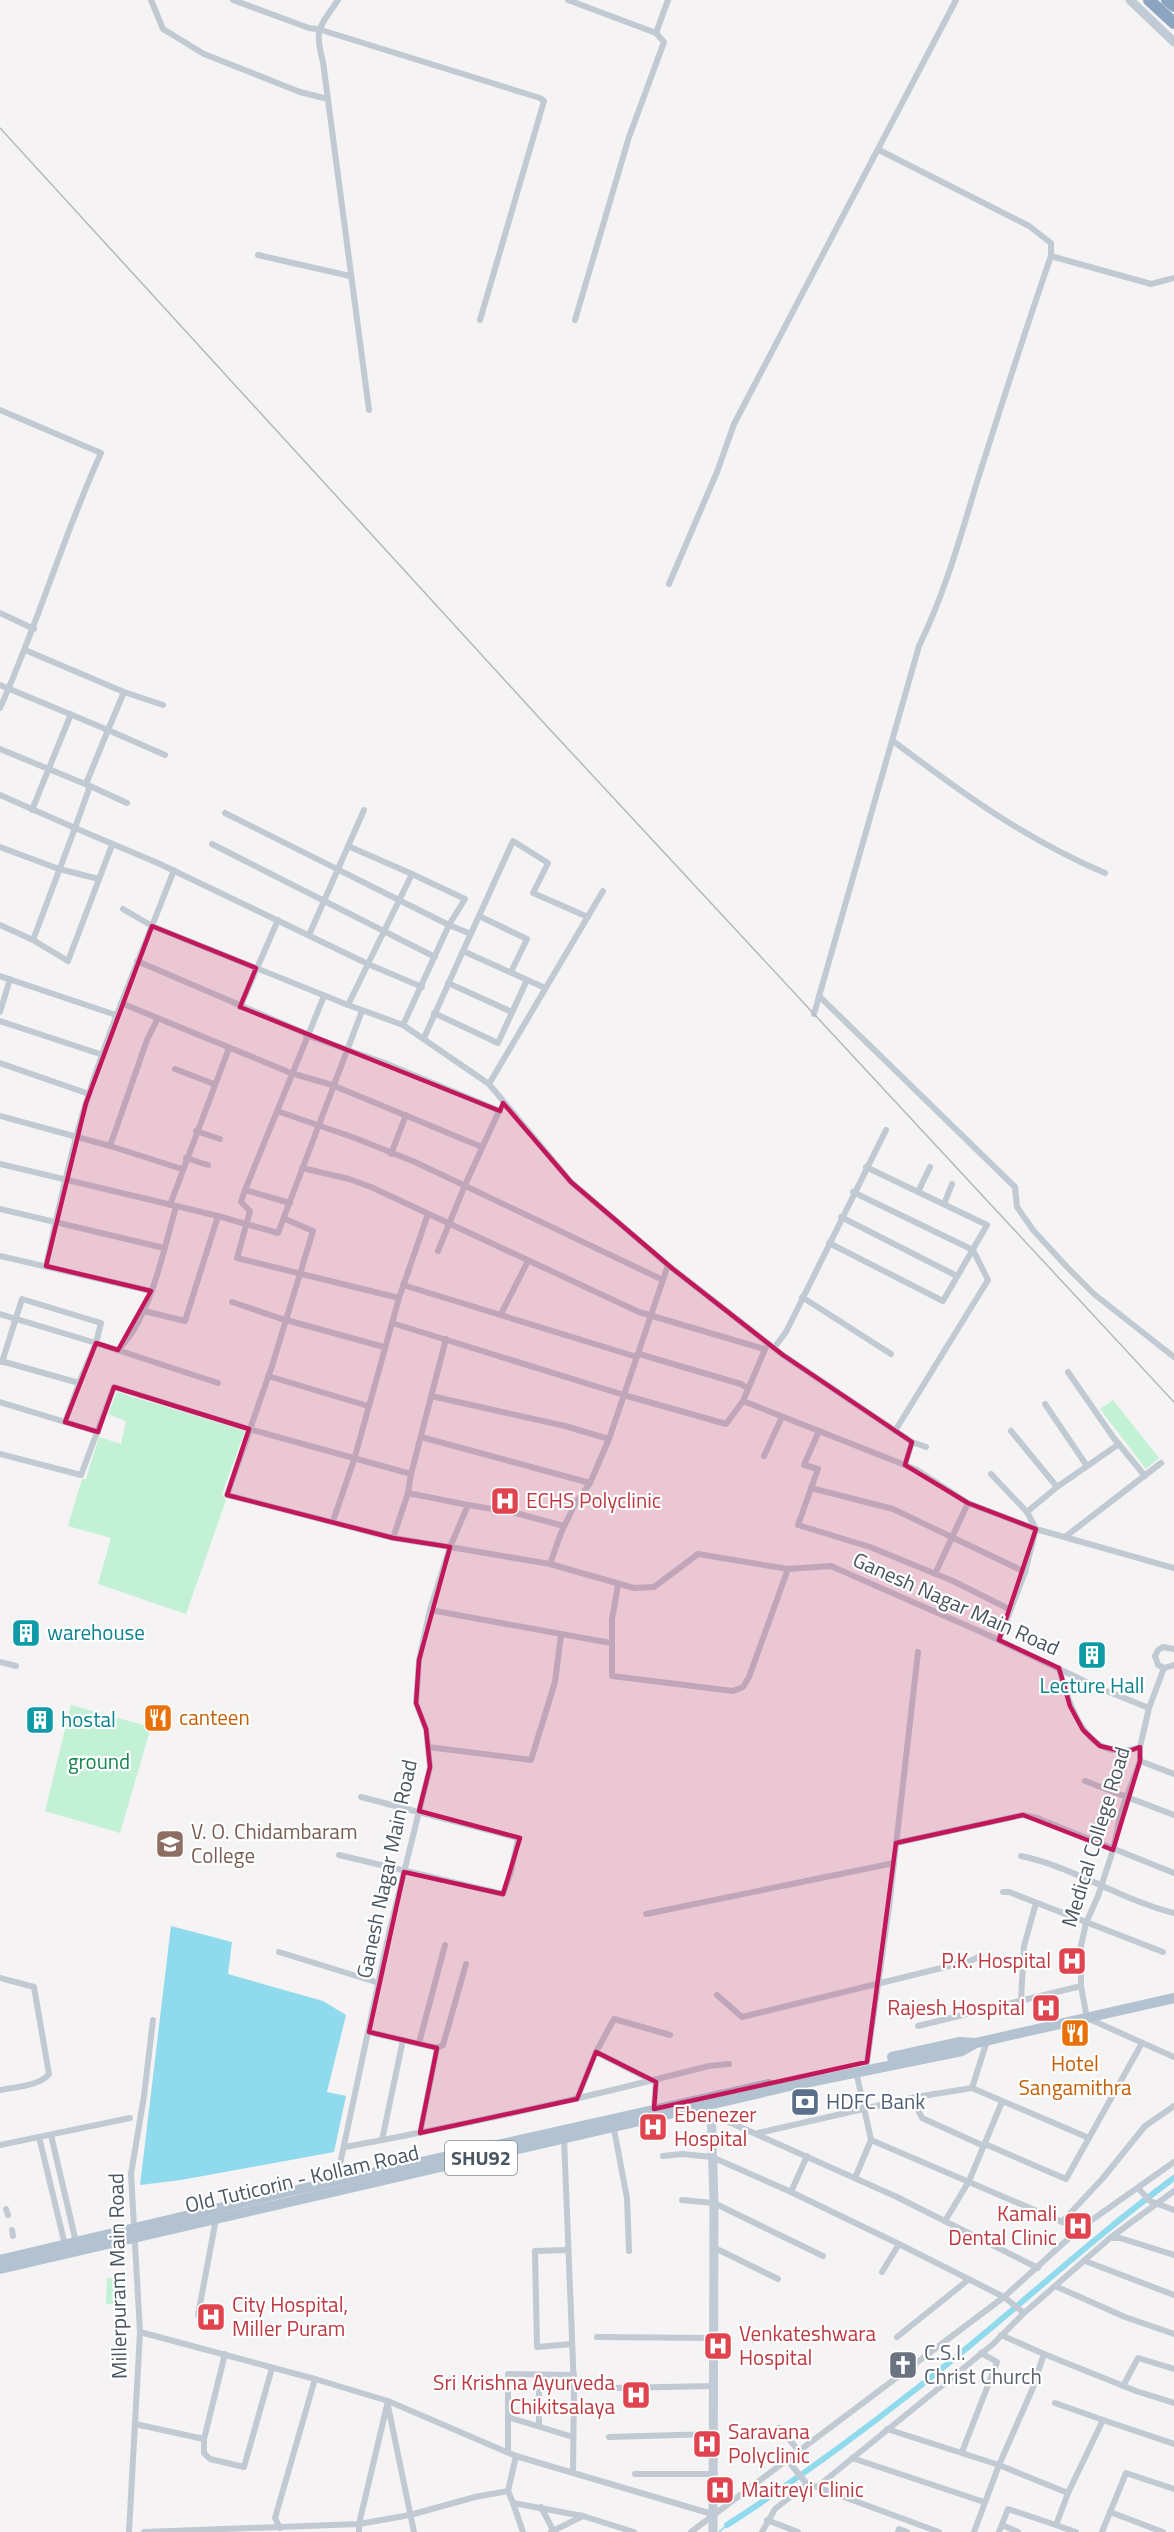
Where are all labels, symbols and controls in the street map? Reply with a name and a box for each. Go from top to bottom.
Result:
place label: ECHS Polyclinic [526,1484,661,1516]
hospital icon: ECHS Polyclinic [489,1485,521,1517]
street label: Ganesh Nagar Main Road [848,1543,1065,1663]
place label: warehouse [47,1616,145,1648]
building icon: warehouse [10,1617,42,1649]
building icon: Lecture Hall [1076,1639,1108,1671]
place label: Lecture Hall [1040,1669,1144,1701]
place label: canteen [179,1701,250,1733]
restaurant icon: canteen [142,1702,174,1734]
place label: hostal [61,1703,116,1735]
building icon: hostal [24,1704,56,1736]
street label: Medical College Road [1052,1743,1138,1931]
park label: ground [68,1745,130,1777]
street label: Ganesh Nagar Main Road [347,1756,425,1981]
place label: V. O. Chidambaram College [191,1815,357,1871]
school or university icon: V. O. Chidambaram College [154,1828,186,1860]
place label: P.K. Hospital [941,1944,1051,1976]
hospital icon: P.K. Hospital [1056,1945,1088,1977]
place label: Rajesh Hospital [887,1991,1025,2023]
hospital icon: Rajesh Hospital [1030,1992,1062,2024]
restaurant icon: Hotel Sangamithra [1059,2017,1091,2049]
place label: Hotel Sangamithra [1018,2047,1132,2103]
place label: HDFC Bank [826,2085,925,2117]
bank icon: HDFC Bank [789,2086,821,2118]
place label: Ebenezer Hospital [674,2098,757,2154]
hospital icon: Ebenezer Hospital [637,2111,669,2143]
street label: Old Tuticorin - Kollam Road [182,2136,422,2221]
road number: SHU92 [445,2141,517,2175]
street label: Millerpuram Main Road [99,2173,135,2379]
place label: Kamali Dental Clinic [948,2197,1057,2253]
hospital icon: Kamali Dental Clinic [1062,2210,1094,2242]
place label: City Hospital, Miller Puram [232,2288,348,2344]
hospital icon: City Hospital, Miller Puram [195,2301,227,2333]
place label: Venkateshwara Hospital [739,2317,877,2373]
hospital icon: Venkateshwara Hospital [702,2330,734,2362]
place label: C.S.I. Christ Church [924,2336,1042,2392]
church icon: C.S.I. Christ Church [887,2349,919,2381]
place label: Sri Krishna Ayurveda Chikitsalaya [433,2366,615,2422]
hospital icon: Sri Krishna Ayurveda Chikitsalaya [620,2379,652,2411]
place label: Saravana Polyclinic [728,2415,810,2471]
hospital icon: Saravana Polyclinic [691,2428,723,2460]
place label: Maitreyi Clinic [741,2473,864,2505]
hospital icon: Maitreyi Clinic [704,2474,736,2506]

